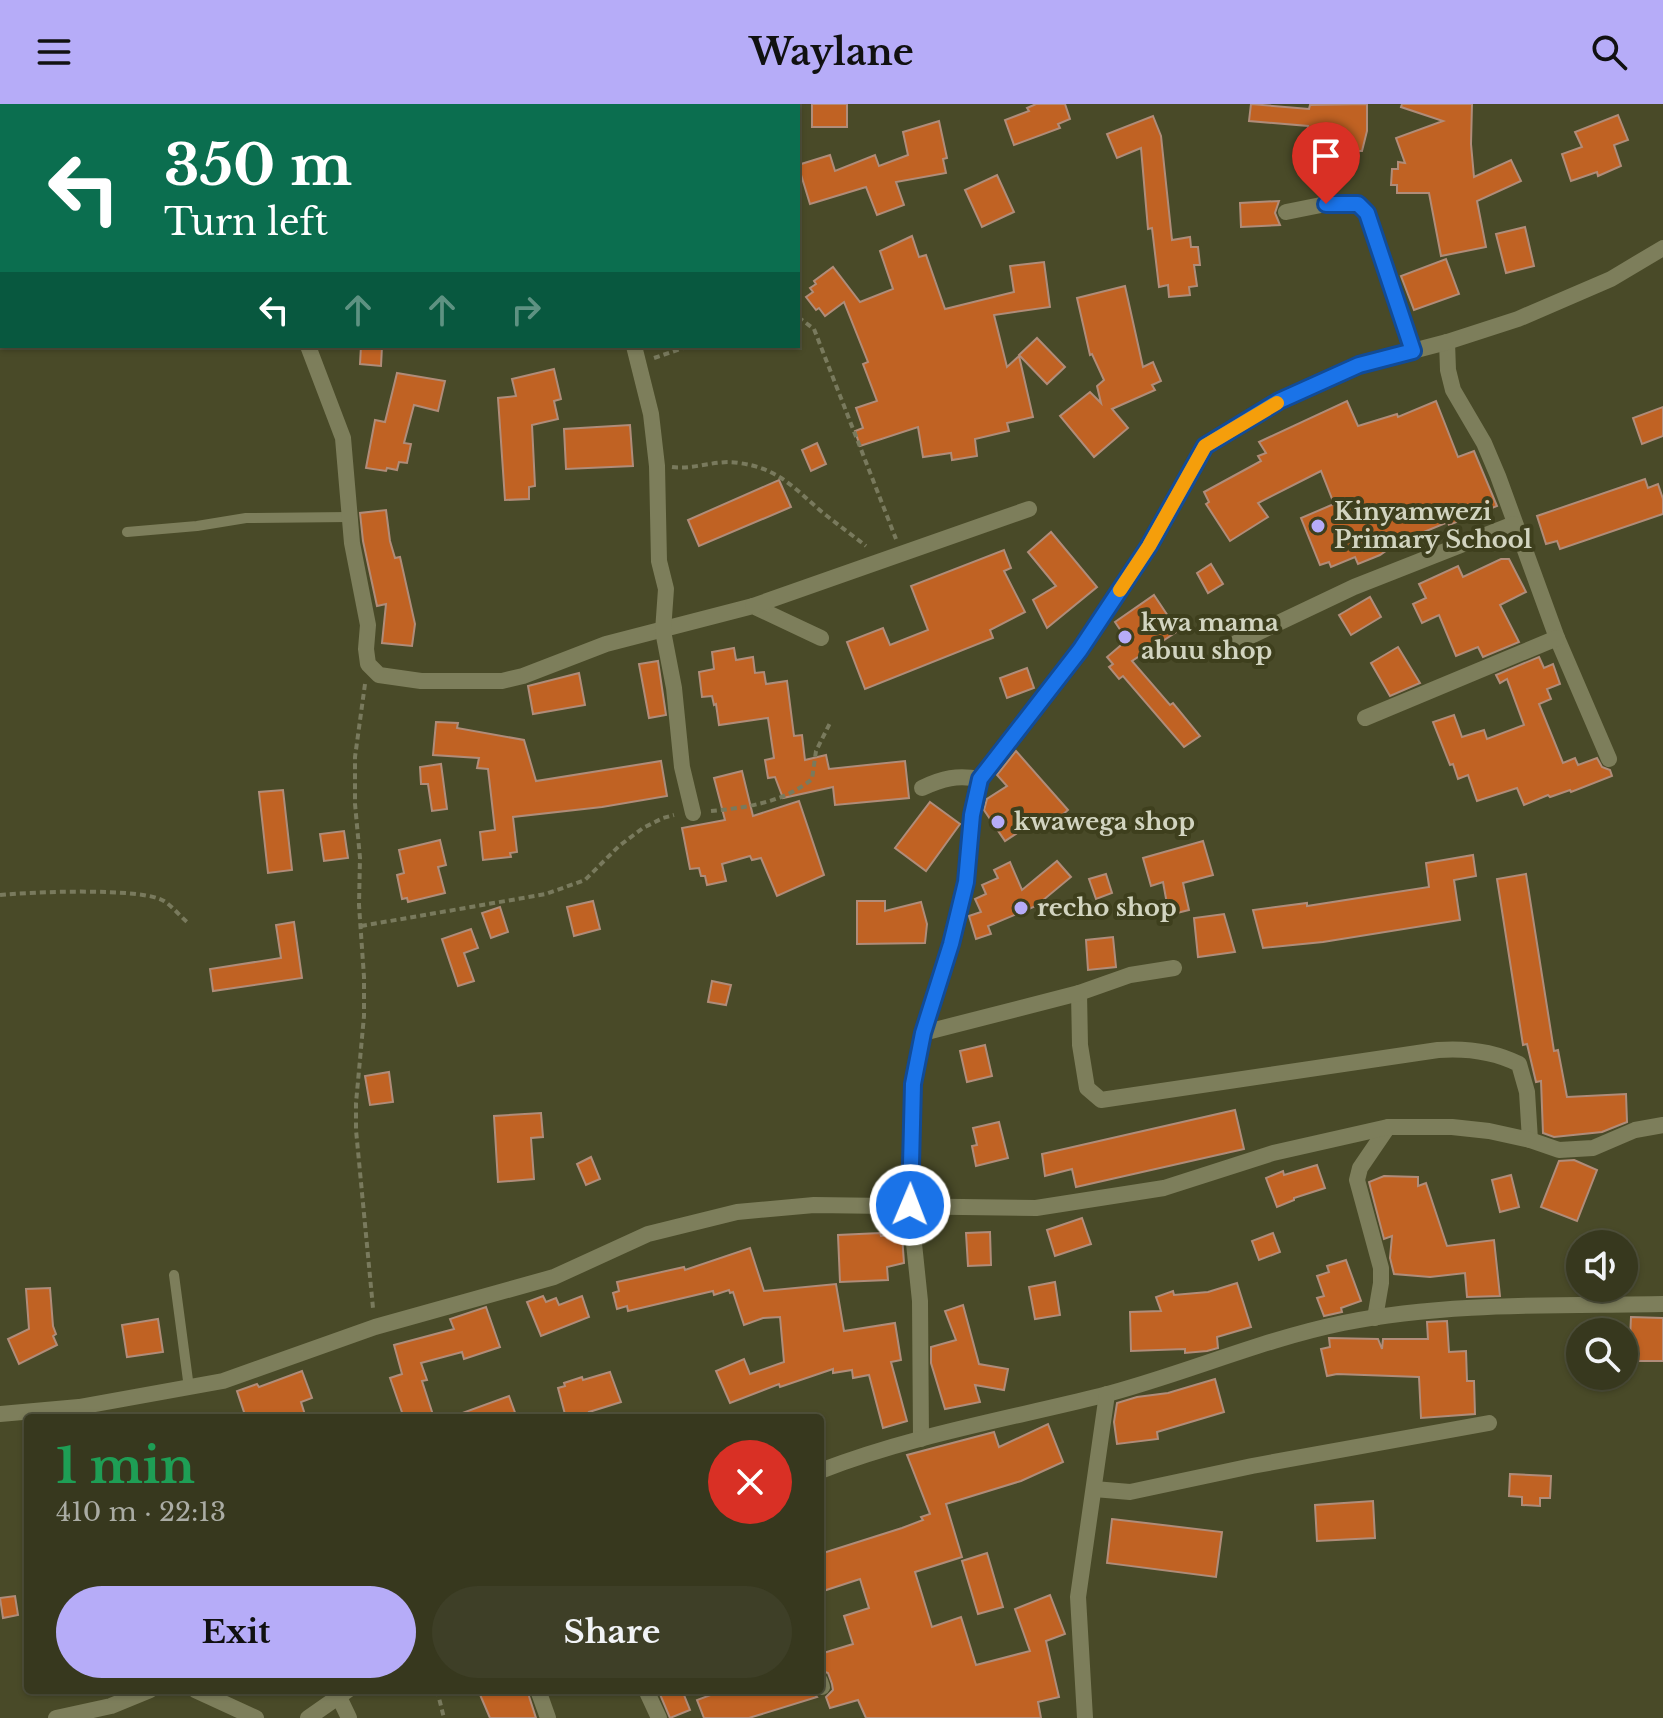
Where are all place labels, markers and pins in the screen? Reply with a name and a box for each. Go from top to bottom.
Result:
pin [1292,122,1360,204]
place label: Kinyamwezi Primary School [1334,497,1533,554]
marker: Kinyamwezi Primary School [1309,517,1327,535]
place label: kwa mama abuu shop [1141,608,1279,665]
marker: kwa mama abuu shop [1116,628,1134,646]
place label: kwawega shop [1014,807,1195,836]
marker: kwawega shop [989,813,1007,831]
place label: recho shop [1037,893,1177,922]
marker: recho shop [1012,899,1030,917]

